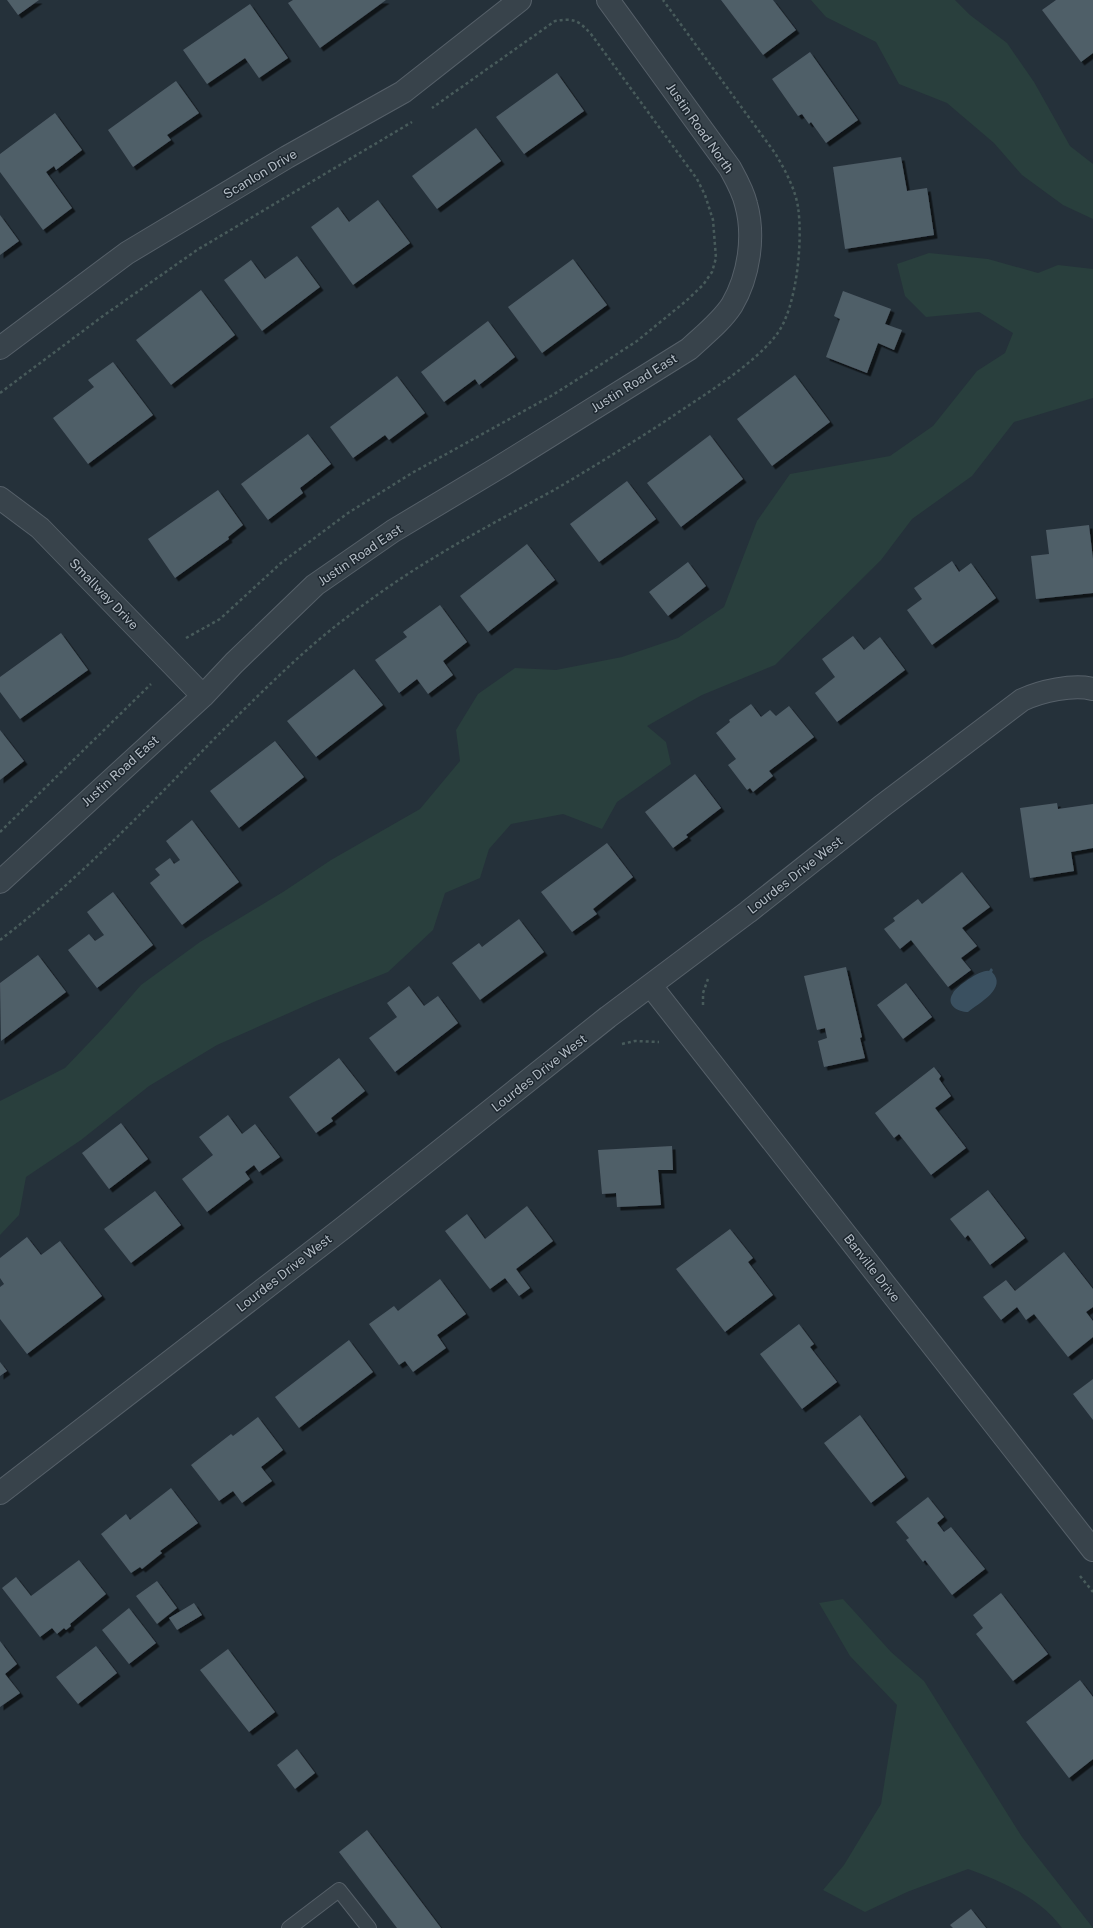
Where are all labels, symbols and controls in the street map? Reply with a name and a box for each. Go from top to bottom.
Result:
street label: Justin Road North [663,80,737,176]
street label: Scanlon Drive [221,146,299,202]
street label: Justin Road East [588,351,680,415]
street label: Justin Road East [315,521,405,589]
street label: Smallway Drive [66,555,142,633]
street label: Justin Road East [78,732,162,810]
street label: Lourdes Drive West [744,833,846,917]
street label: Lourdes Drive West [488,1031,590,1115]
street label: Lourdes Drive West [233,1231,335,1315]
street label: Banville Drive [841,1231,903,1305]

